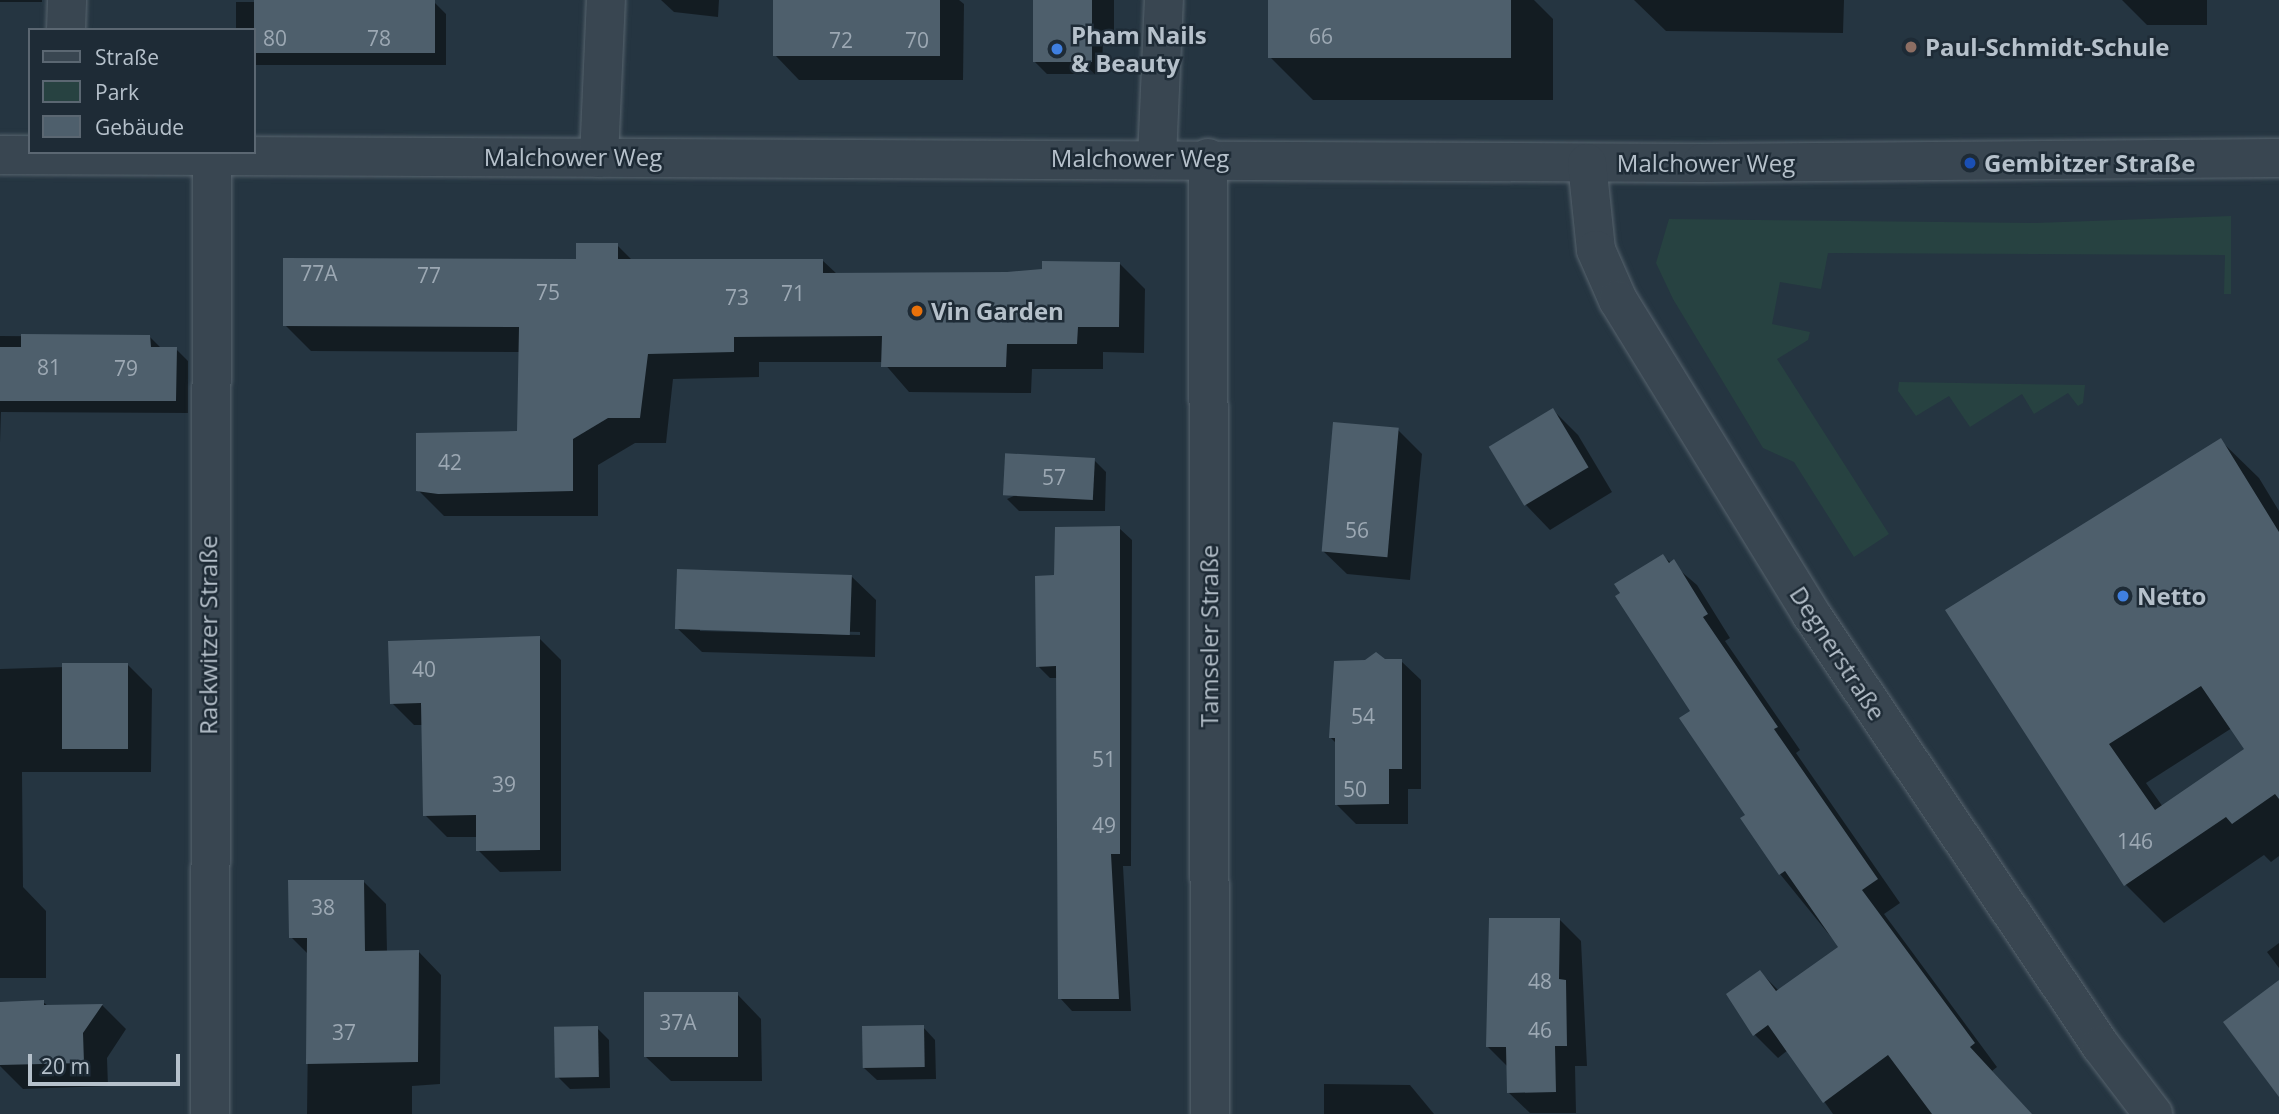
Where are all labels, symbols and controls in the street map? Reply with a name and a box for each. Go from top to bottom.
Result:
place label: Pham Nails & Beauty [1071,21,1207,77]
house number: 66 [1309,23,1333,49]
house number: 80 [263,25,287,51]
house number: 78 [367,25,391,51]
house number: 72 [829,27,853,53]
house number: 70 [905,27,929,53]
legend [28,28,256,154]
place label: Paul-Schmidt-Schule [1925,33,2170,61]
marker: Paul-Schmidt-Schule [1903,39,1919,55]
marker: Pham Nails & Beauty [1049,41,1065,57]
text: Straße [95,43,159,71]
text: Park [95,78,139,106]
text: Gebäude [95,113,184,141]
street label: Malchower Weg [484,143,662,171]
street label: Malchower Weg [1051,144,1229,172]
street label: Malchower Weg [1617,149,1795,177]
place label: Gembitzer Straße [1984,149,2195,177]
marker: Gembitzer Straße [1962,155,1978,171]
house number: 77A [300,260,338,286]
house number: 77 [417,262,441,288]
house number: 75 [536,279,560,305]
house number: 71 [781,280,805,306]
house number: 73 [725,284,749,310]
place label: Vin Garden [931,297,1064,325]
marker: Vin Garden [909,303,925,319]
house number: 81 [37,354,61,380]
house number: 79 [114,355,138,381]
house number: 42 [438,449,462,475]
house number: 57 [1042,464,1066,490]
house number: 56 [1345,517,1369,543]
street label: Rackwitzer Straße [194,535,222,735]
street label: Tamseler Straße [1195,545,1223,727]
street label: Degnerstraße [1784,581,1892,725]
place label: Netto [2137,582,2206,610]
marker: Netto [2115,588,2131,604]
house number: 40 [412,656,436,682]
house number: 54 [1351,703,1375,729]
house number: 51 [1092,746,1116,772]
house number: 39 [492,771,516,797]
house number: 50 [1343,776,1367,802]
house number: 49 [1092,812,1116,838]
house number: 146 [2117,828,2153,854]
house number: 38 [311,894,335,920]
house number: 48 [1528,968,1552,994]
house number: 37A [659,1009,697,1035]
house number: 46 [1528,1017,1552,1043]
house number: 37 [332,1019,356,1045]
scale bar [32,1040,184,1084]
text: 20 m [41,1052,90,1080]

